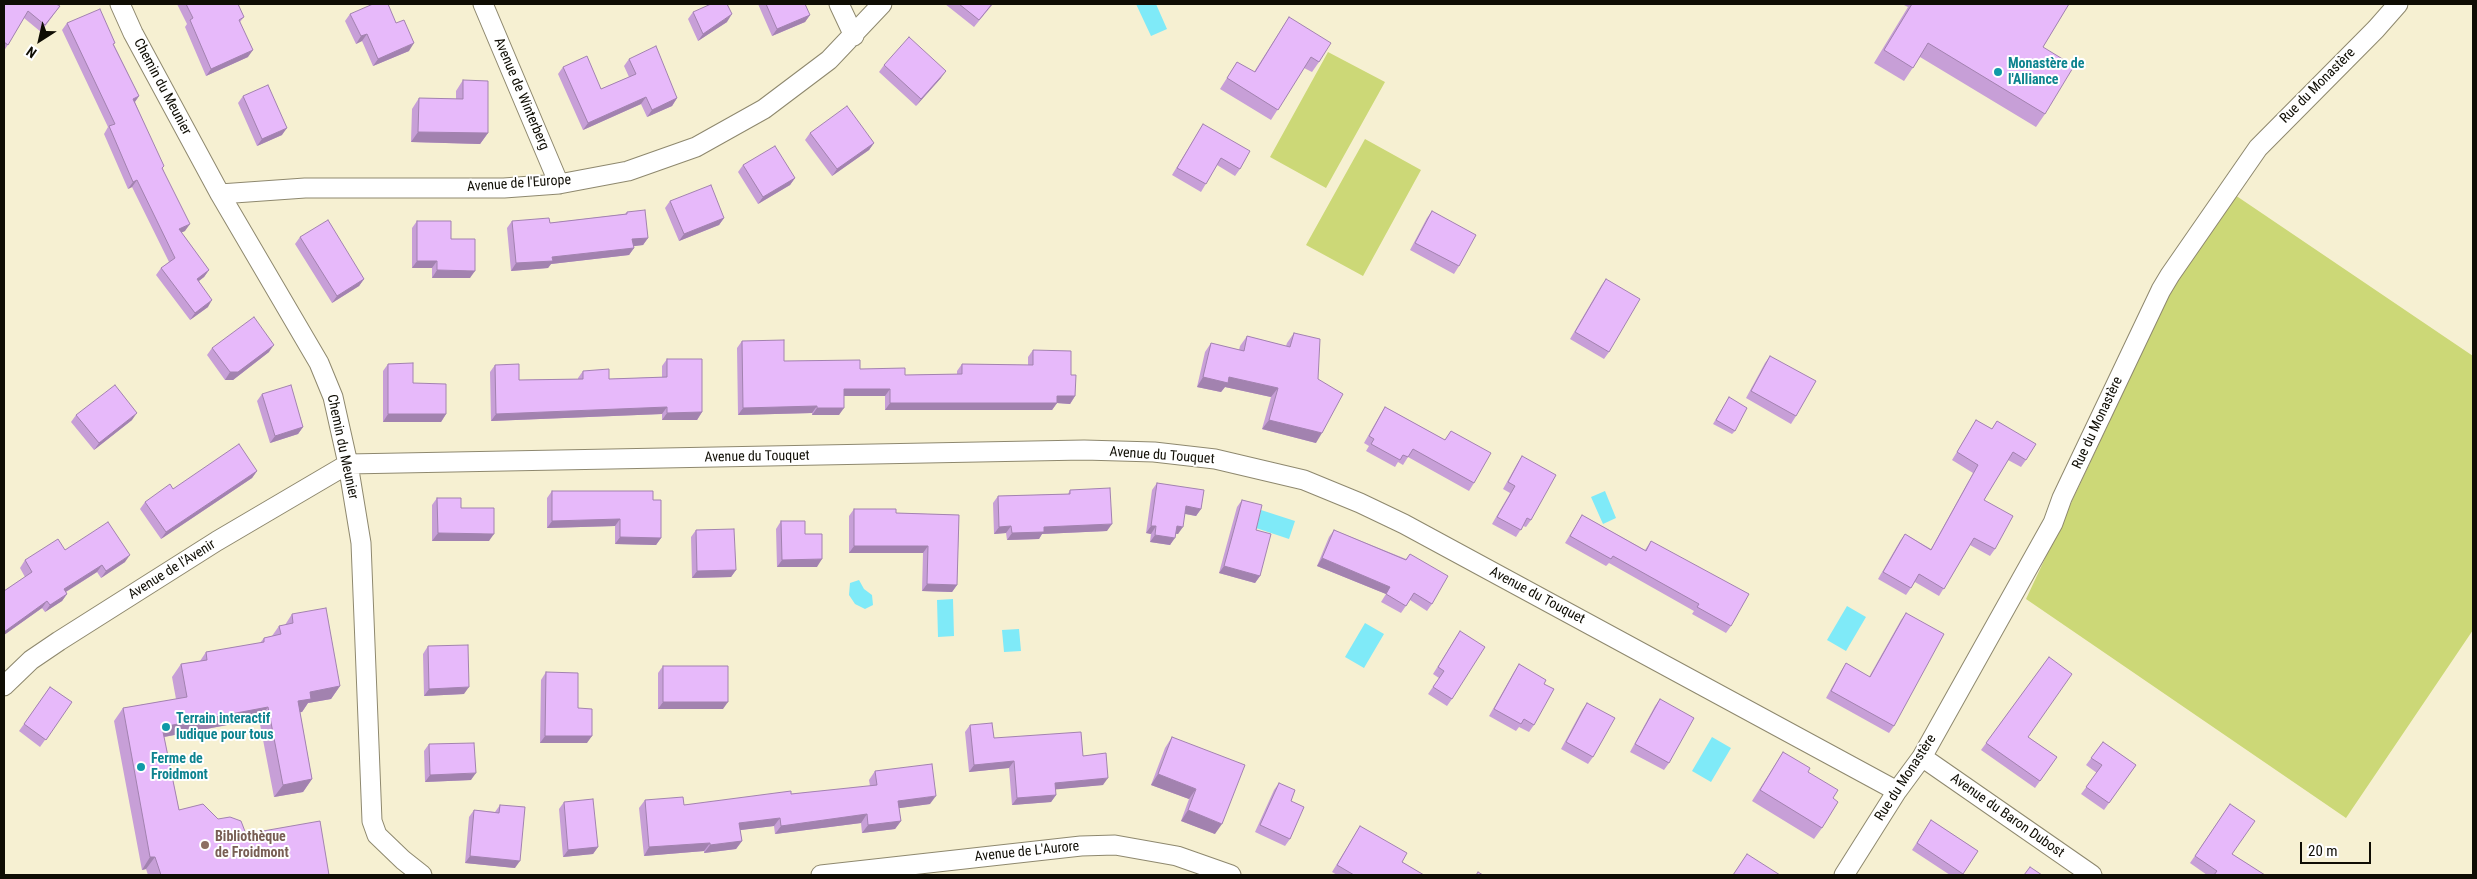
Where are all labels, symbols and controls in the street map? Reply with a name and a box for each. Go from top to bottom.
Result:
north arrow [15,15,65,65]
street label: Avenue de Winterberg [490,35,552,153]
street label: Chemin du Meunier [130,36,194,138]
text: N [23,43,40,61]
street label: Rue du Monastère [2277,45,2359,127]
place label: Monastère de l'Alliance [2008,56,2084,88]
marker: Monastère de l'Alliance [1992,66,2004,78]
street label: Avenue de l'Europe [466,172,572,196]
street label: Rue du Monastère [2069,374,2127,472]
street label: Chemin du Meunier [323,393,361,501]
street label: Avenue du Touquet [1109,444,1215,468]
street label: Avenue du Touquet [704,448,810,466]
street label: Avenue de l'Avenir [125,537,219,603]
street label: Avenue du Touquet [1487,564,1587,628]
place label: Terrain interactif ludique pour tous [176,711,274,744]
marker: Terrain interactif ludique pour tous [160,721,172,733]
street label: Rue du Monastère [1872,732,1940,824]
place label: Ferme de Froidmont [151,751,208,784]
marker: Ferme de Froidmont [135,761,147,773]
street label: Avenue du Baron Dubost [1947,770,2067,862]
place label: Bibliothèque de Froidmont [215,829,289,862]
scale bar [2302,832,2373,864]
street label: Avenue de L'Aurore [974,838,1080,866]
marker: Bibliothèque de Froidmont [199,839,211,851]
text: 20 m [2308,842,2338,860]

